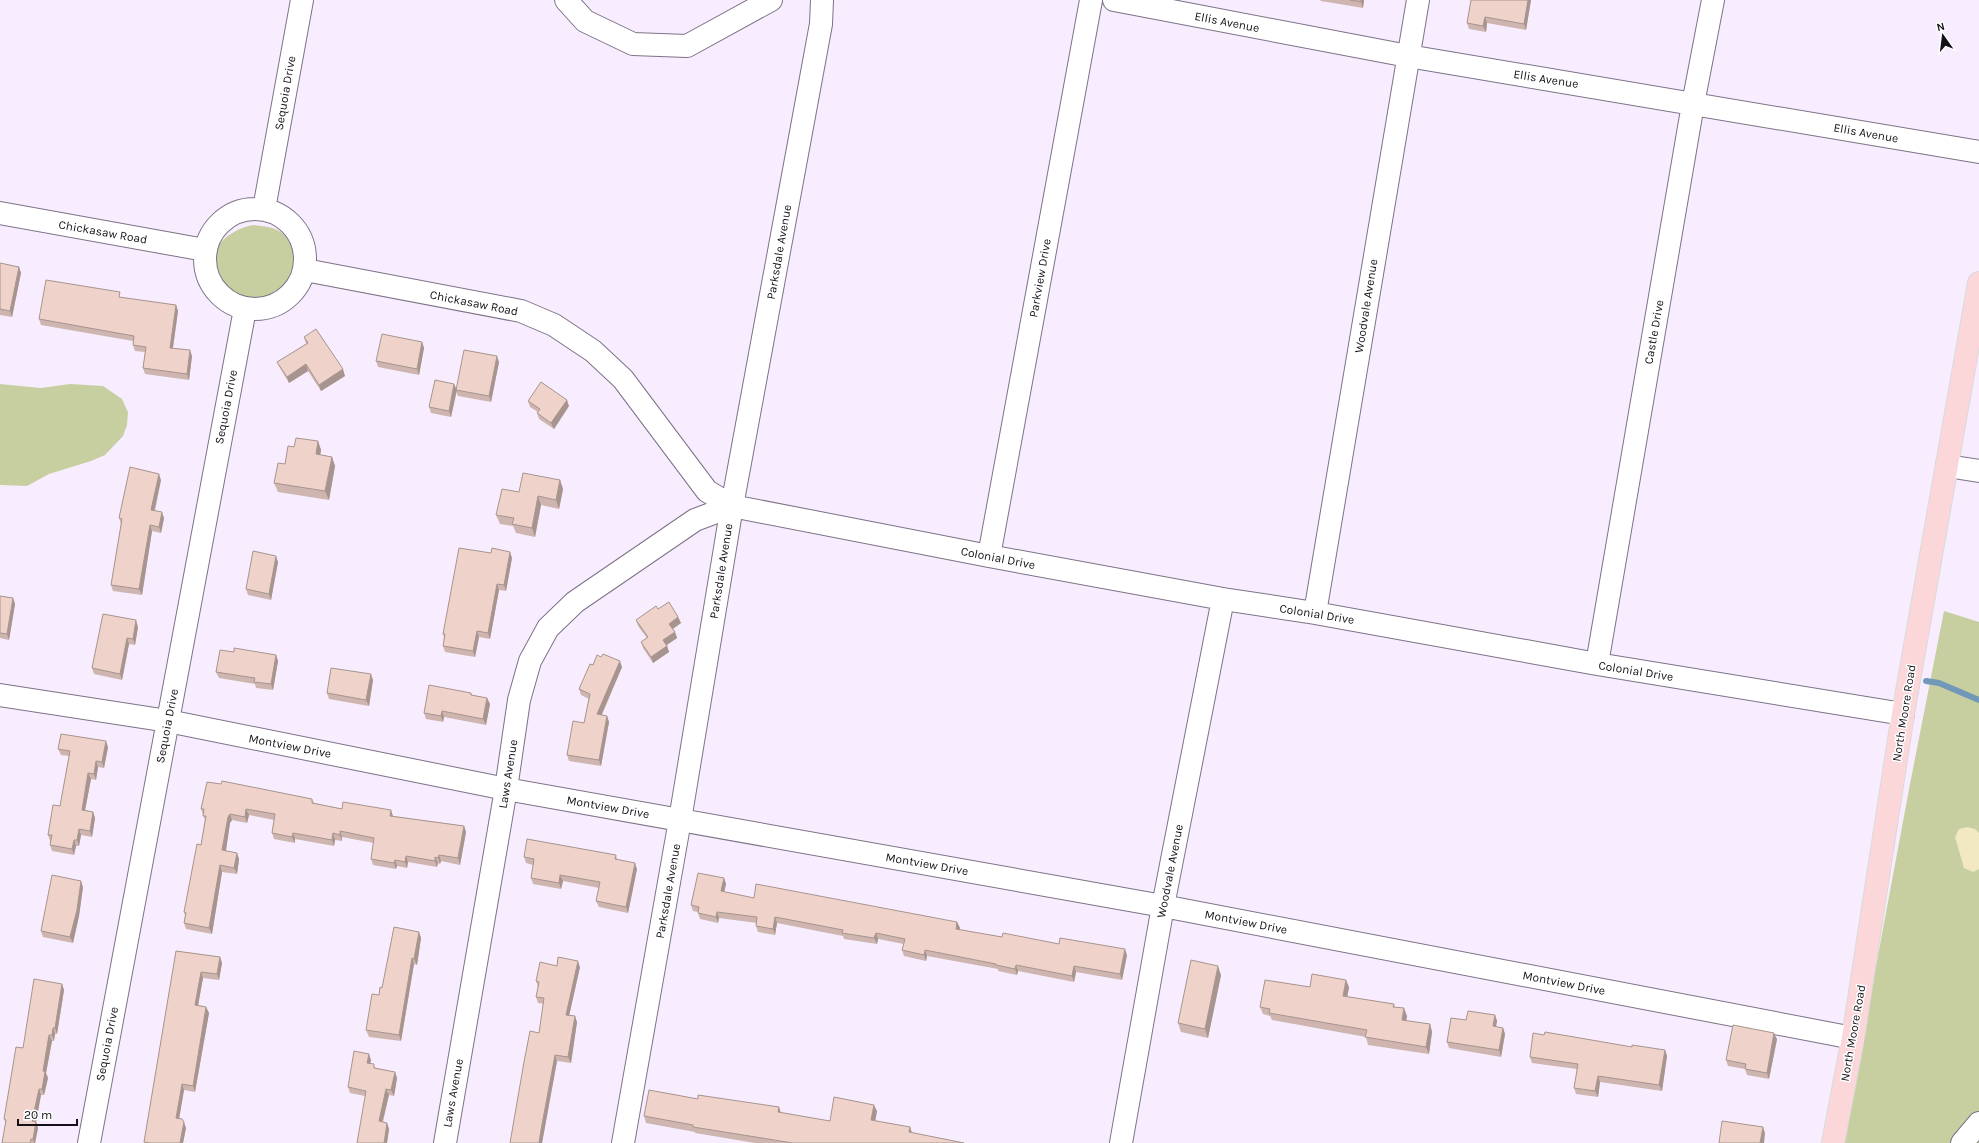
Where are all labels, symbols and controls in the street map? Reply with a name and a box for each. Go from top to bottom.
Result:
street label: Ellis Avenue [1193,9,1261,35]
north arrow [1923,16,1963,56]
text: N [1935,20,1946,34]
street label: Sequoia Drive [272,55,298,131]
street label: Ellis Avenue [1512,67,1580,91]
street label: Ellis Avenue [1832,120,1900,146]
street label: Parksdale Avenue [764,203,794,301]
street label: Chickasaw Road [58,217,148,247]
street label: Parkview Drive [1026,238,1054,318]
street label: Woodvale Avenue [1352,258,1380,354]
street label: Chickasaw Road [429,288,519,318]
street label: Castle Drive [1641,299,1667,365]
street label: Sequoia Drive [212,369,240,445]
street label: Parksdale Avenue [707,522,735,620]
street label: Colonial Drive [960,544,1036,572]
street label: Colonial Drive [1279,601,1355,627]
street label: Colonial Drive [1598,658,1674,684]
street label: North Moore Road [1889,664,1919,762]
street label: Sequoia Drive [153,688,181,764]
street label: Montview Drive [248,731,332,761]
street label: Laws Avenue [496,739,520,809]
street label: Montview Drive [566,793,650,821]
street label: Woodvale Avenue [1154,823,1186,919]
street label: Parksdale Avenue [653,842,683,940]
street label: Montview Drive [885,850,969,878]
street label: Montview Drive [1204,907,1288,937]
street label: Montview Drive [1522,968,1606,998]
street label: North Moore Road [1838,984,1868,1082]
street label: Sequoia Drive [93,1006,121,1082]
street label: Laws Avenue [440,1058,466,1128]
scale bar [18,1101,77,1127]
text: 20 m [24,1108,52,1122]

